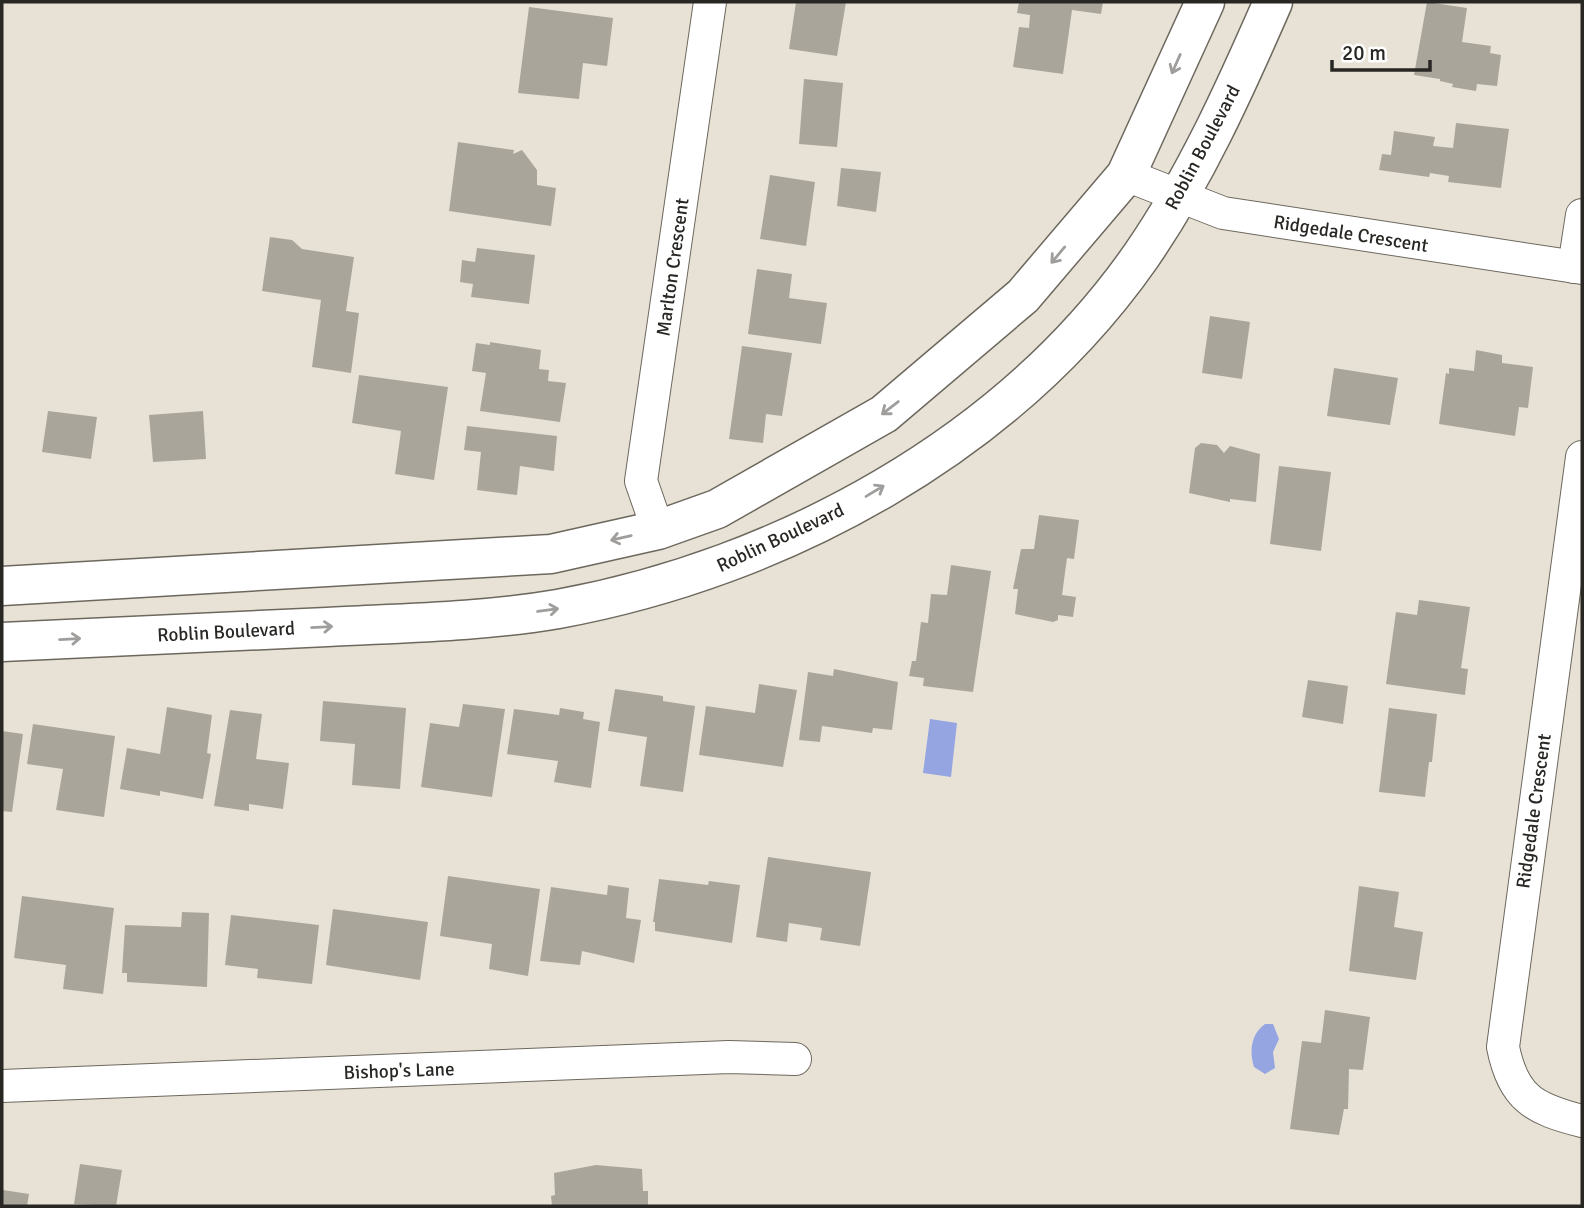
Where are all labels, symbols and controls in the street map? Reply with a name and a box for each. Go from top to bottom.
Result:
scale bar [1332,28,1430,72]
text: 20 m [1342,40,1386,66]
one-way arrow [1169,53,1182,74]
street label: Roblin Boulevard [1160,81,1246,214]
street label: Marlton Crescent [651,196,695,338]
street label: Ridgedale Crescent [1272,210,1430,258]
one-way arrow [1050,246,1066,264]
one-way arrow [881,401,900,416]
one-way arrow [865,483,885,497]
street label: Roblin Boulevard [713,498,848,578]
one-way arrow [610,532,633,546]
one-way arrow [536,603,559,616]
street label: Roblin Boulevard [157,616,295,648]
one-way arrow [310,620,333,633]
one-way arrow [58,632,81,645]
street label: Ridgedale Crescent [1511,732,1557,890]
street label: Bishop's Lane [343,1057,455,1085]

